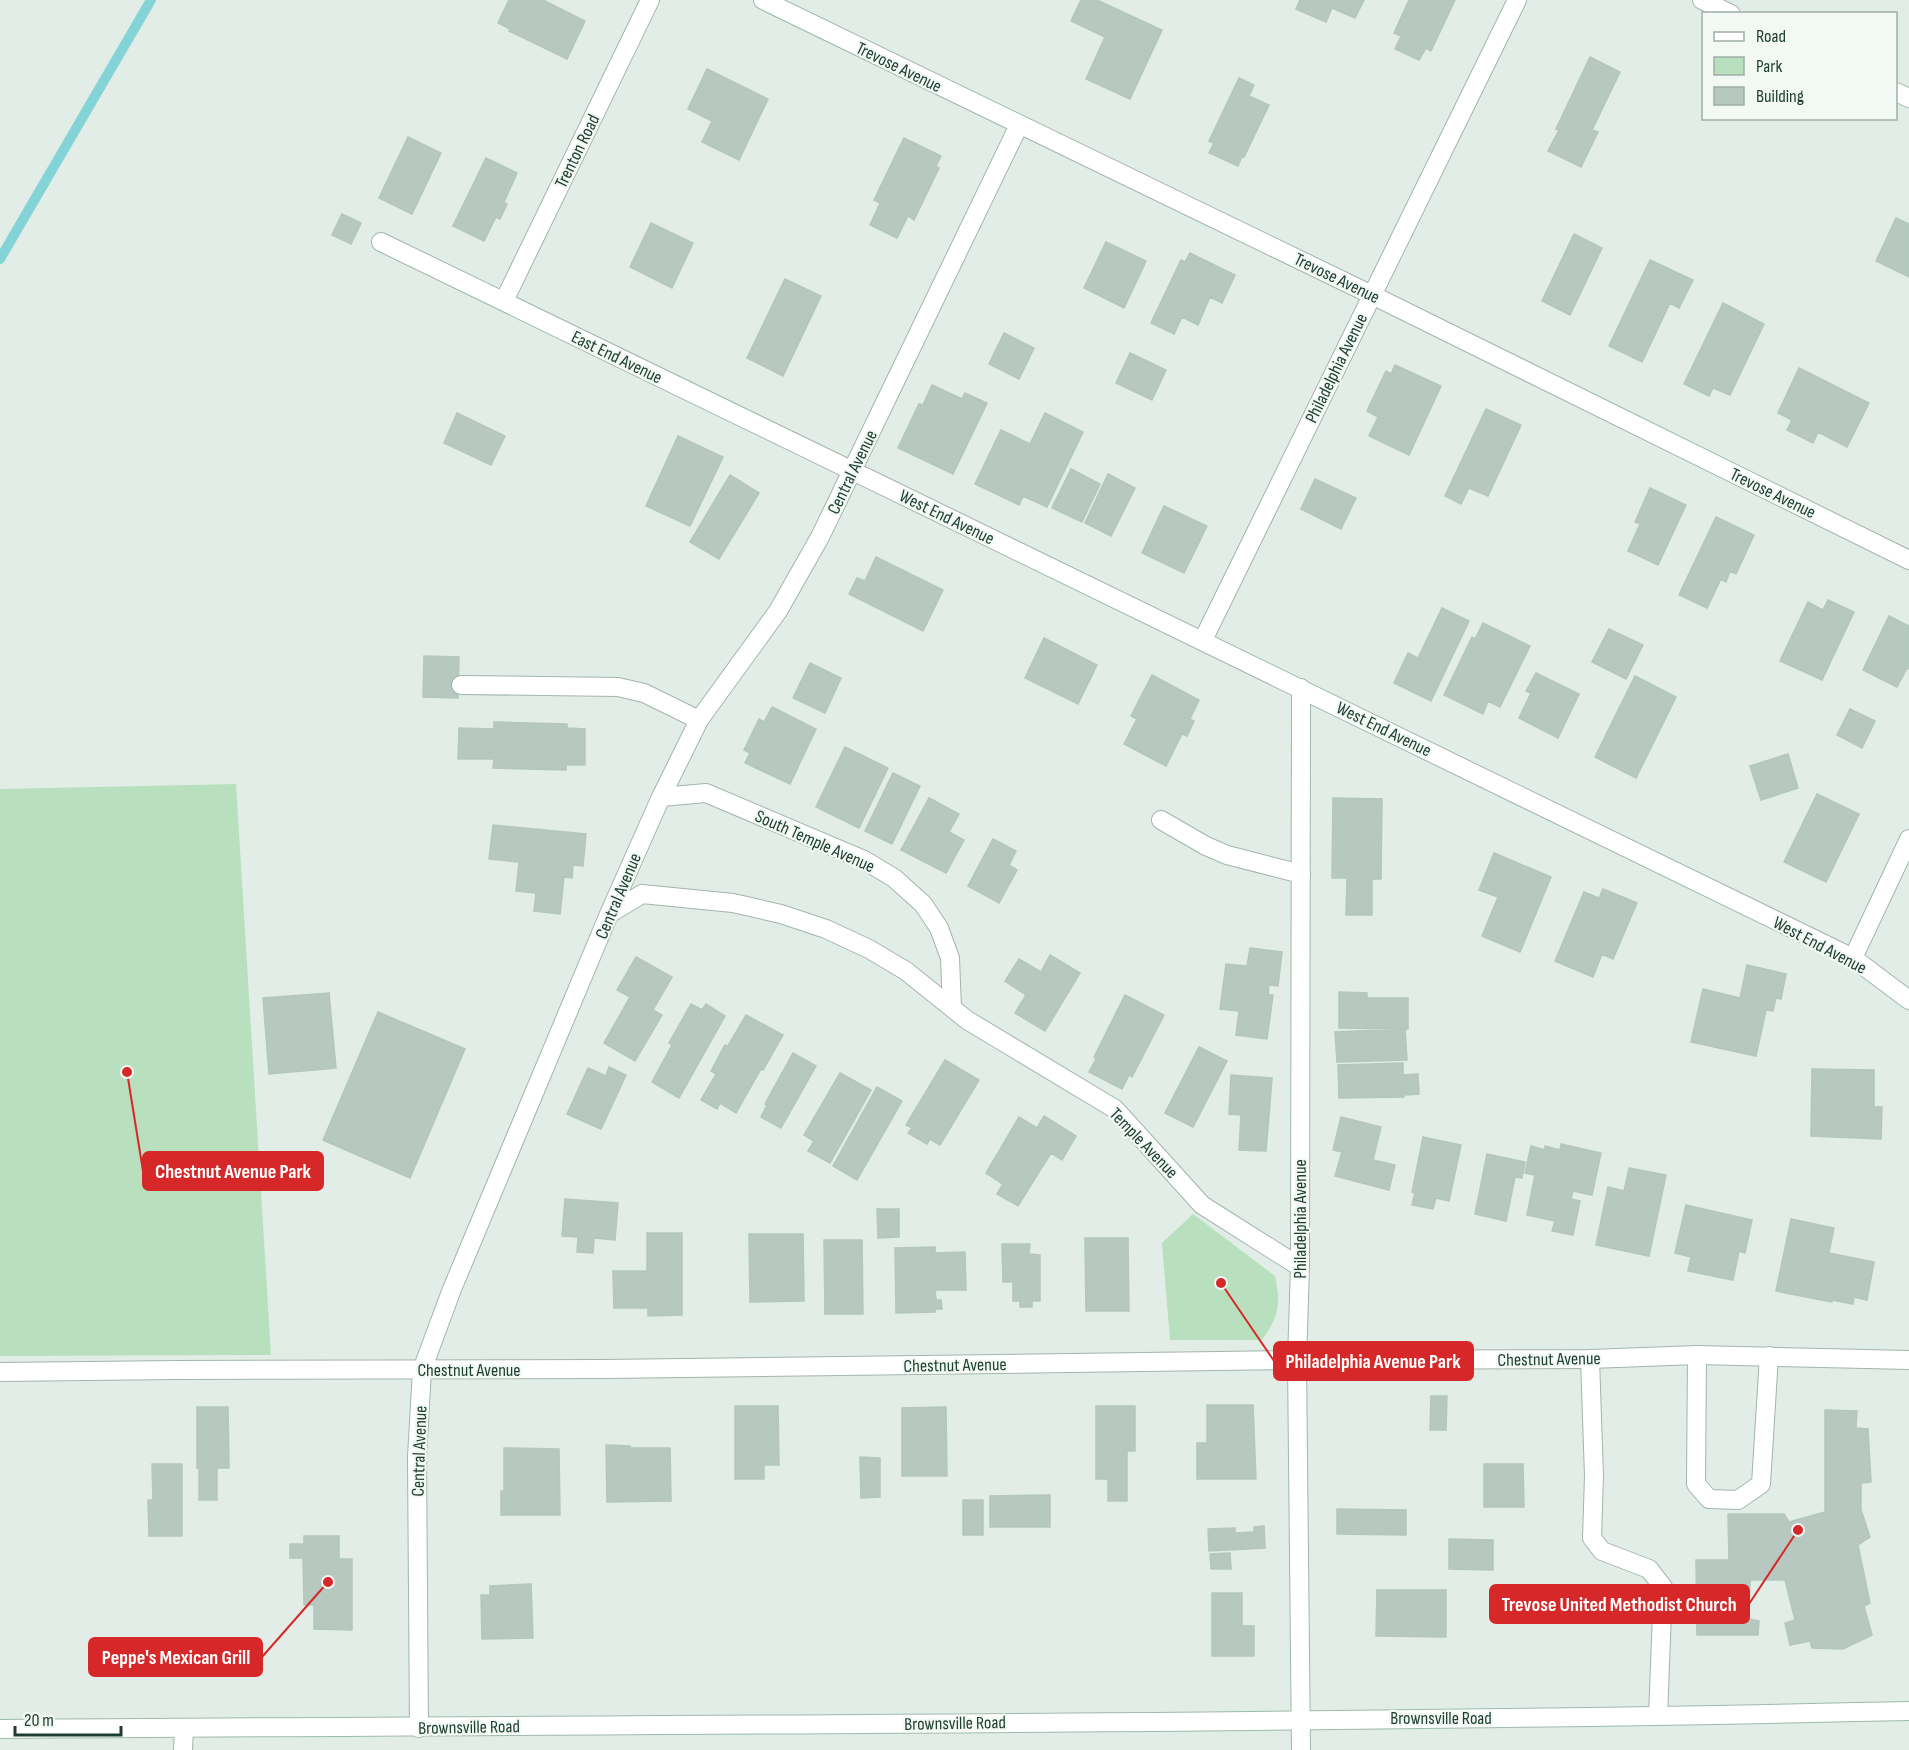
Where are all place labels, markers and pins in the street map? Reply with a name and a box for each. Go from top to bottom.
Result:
callout: Chestnut Avenue Park [143,1152,323,1190]
callout: Philadelphia Avenue Park [1274,1342,1473,1380]
callout: Trevose United Methodist Church [1490,1585,1749,1623]
callout: Peppe's Mexican Grill [89,1638,262,1676]

